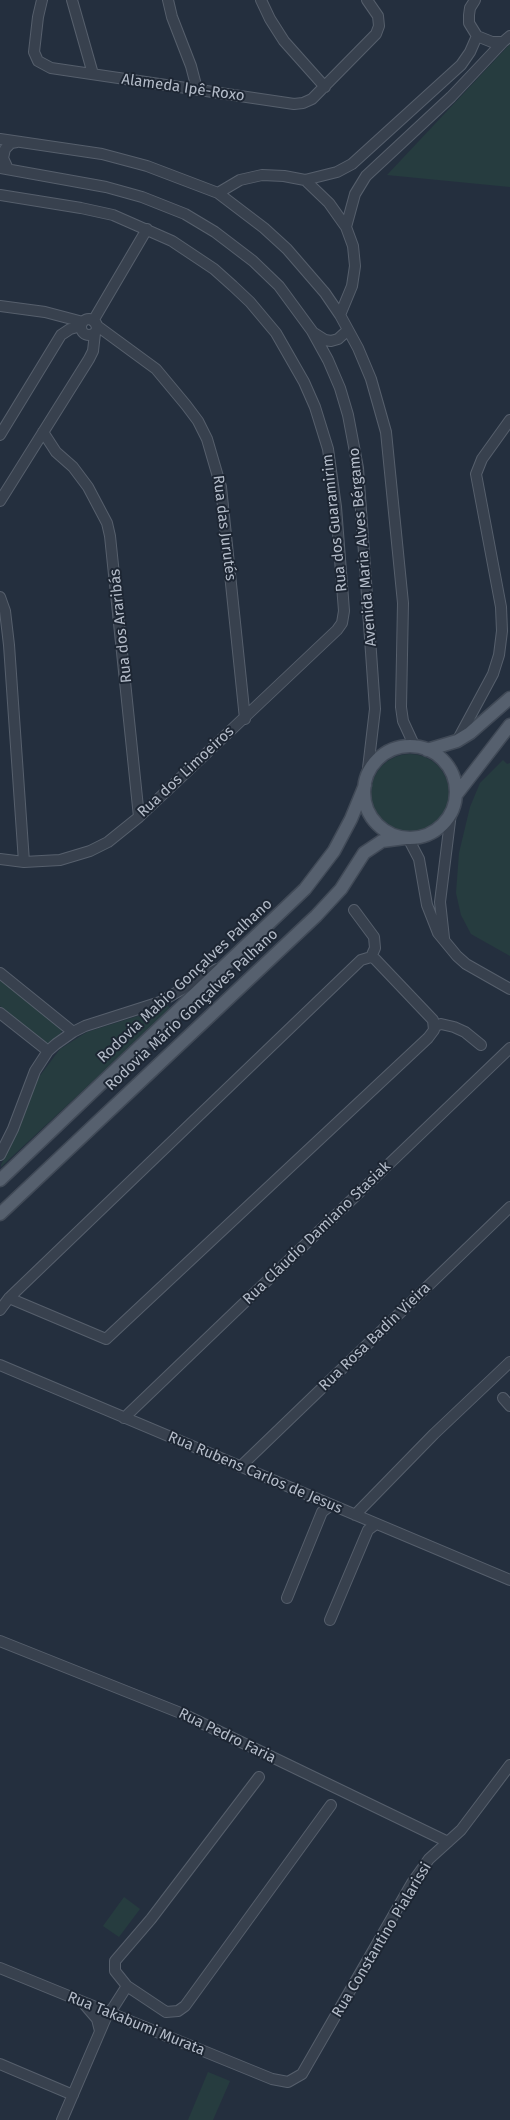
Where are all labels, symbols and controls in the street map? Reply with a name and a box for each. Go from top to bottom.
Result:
street label: Alameda Ipê-Roxo [120,70,246,106]
street label: Avenida Maria Alves Bérgamo [345,447,381,647]
street label: Rua dos Guaramirim [319,453,351,593]
street label: Rua das Jurutés [209,474,239,582]
street label: Rua dos Araribás [106,568,136,684]
street label: Rua dos Limoeiros [134,723,238,821]
street label: Rodovia Mabio Gonçalves Palhano [94,895,276,1067]
street label: Rodovia Mário Gonçalves Palhano [102,925,282,1095]
street label: Rua Cláudio Damiano Stasiak [239,1158,395,1308]
street label: Rua Rosa Badin Vieira [315,1279,435,1395]
street label: Rua Rubens Carlos de Jesus [165,1428,345,1518]
street label: Rua Pedro Faria [175,1705,279,1767]
street label: Rua Constantino Pialarissi [329,1859,435,2021]
street label: Rua Takabumi Murata [65,1988,207,2060]

